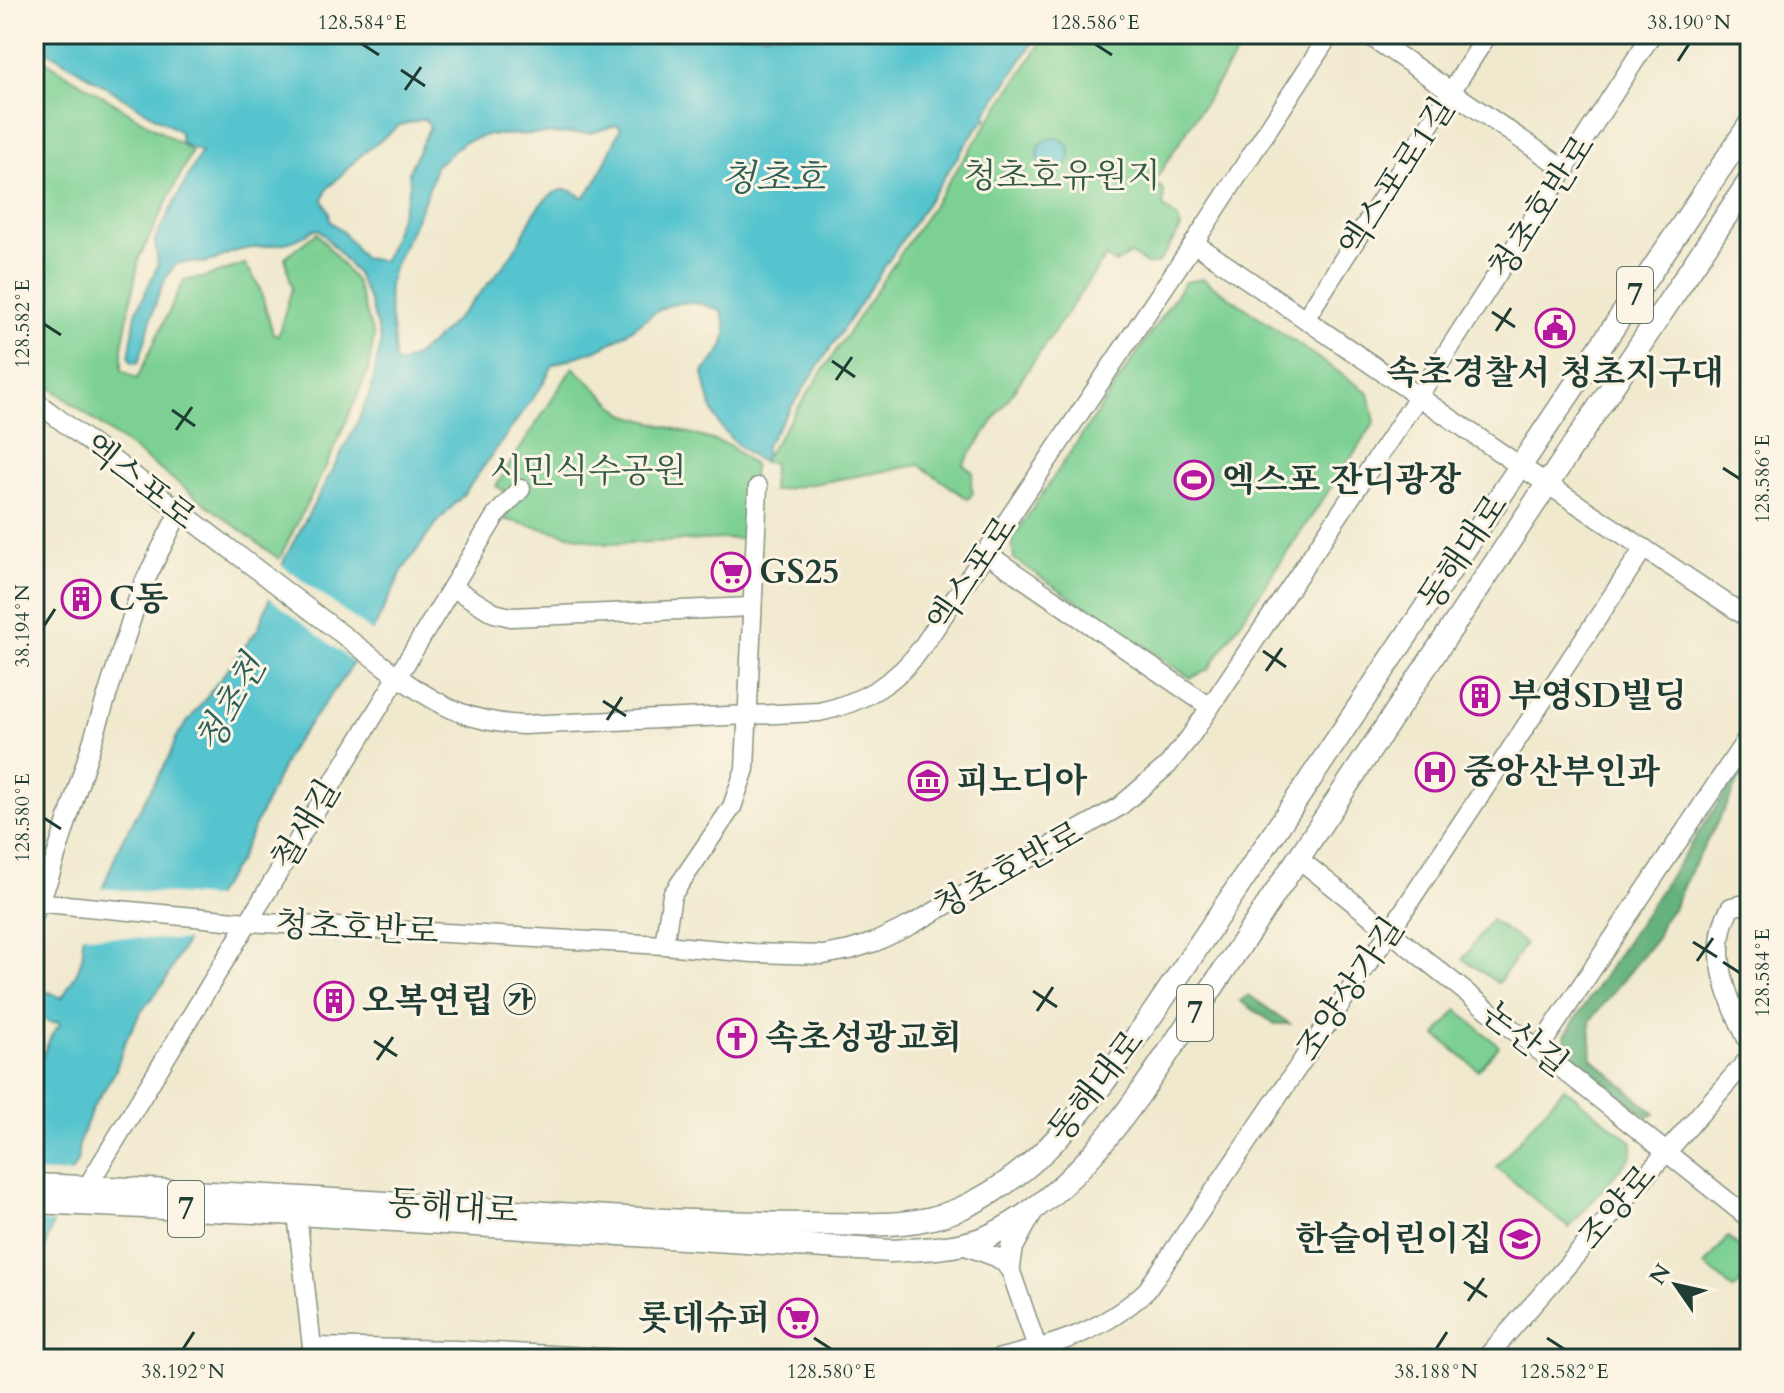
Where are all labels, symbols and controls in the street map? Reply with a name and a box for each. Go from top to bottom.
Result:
text: 128.584°E [317,9,407,36]
text: 128.586°E [1050,9,1140,36]
text: 38.190°N [1647,9,1731,36]
street label: 엑스포로1길 [1328,88,1466,266]
street label: 청초호반로 [1478,125,1606,288]
park label: 청초호유원지 [963,153,1161,199]
water label: 청초호 [721,154,827,203]
road number: 7 [1617,267,1653,323]
text: 128.582°E [9,279,36,369]
public building icon: 속초경찰서 청초지구대 [1534,307,1576,349]
place label: 속초경찰서 청초지구대 [1386,350,1724,396]
street label: 엑스포로 [74,423,206,541]
text: 128.586°E [1749,434,1776,524]
park label: 시민식수공원 [489,448,687,494]
place label: 엑스포 잔디광장 [1222,457,1462,503]
sports icon: 엑스포 잔디광장 [1173,459,1215,501]
street label: 동해대로 [1407,485,1519,619]
street label: 엑스포로 [916,507,1028,641]
place label: GS25 [759,549,840,595]
supermarket icon: GS25 [710,551,752,593]
place label: C동 [109,576,168,622]
building icon: C동 [60,578,102,620]
text: 38.194°N [9,584,36,668]
water label: 청초천 [184,645,279,762]
place label: 부영SD빌딩 [1508,673,1687,719]
building icon: 부영SD빌딩 [1459,675,1501,717]
place label: 중앙산부인과 [1463,749,1660,795]
hospital icon: 중앙산부인과 [1414,751,1456,793]
place label: 피노디아 [956,758,1088,804]
museum icon: 피노디아 [907,760,949,802]
street label: 철새길 [261,771,351,879]
text: 128.580°E [9,773,36,863]
street label: 청초호반로 [925,810,1091,930]
street label: 청초호반로 [274,901,440,955]
street label: 조양상가길 [1285,908,1415,1070]
text: 128.584°E [1749,928,1776,1018]
place label: 오복연립 ㉮ [362,978,537,1024]
building icon: 오복연립 ㉮ [313,980,355,1022]
road number: 7 [1177,985,1213,1041]
street label: 논산길 [1472,991,1578,1087]
place label: 속초성광교회 [765,1015,962,1061]
church icon: 속초성광교회 [716,1017,758,1059]
street label: 동해대로 [1037,1020,1155,1152]
street label: 조양로 [1567,1155,1667,1259]
street label: 동해대로 [386,1179,520,1235]
road number: 7 [168,1181,204,1237]
place label: 한슬어린이집 [1295,1216,1492,1262]
school or university icon: 한슬어린이집 [1499,1218,1541,1260]
north arrow [1636,1245,1716,1325]
text: N [1642,1258,1678,1291]
place label: 롯데슈퍼 [639,1295,770,1341]
supermarket icon: 롯데슈퍼 [777,1297,819,1339]
text: 38.192°N [141,1358,225,1385]
text: 128.580°E [786,1358,876,1385]
text: 38.188°N [1394,1358,1478,1385]
text: 128.582°E [1519,1358,1609,1385]

